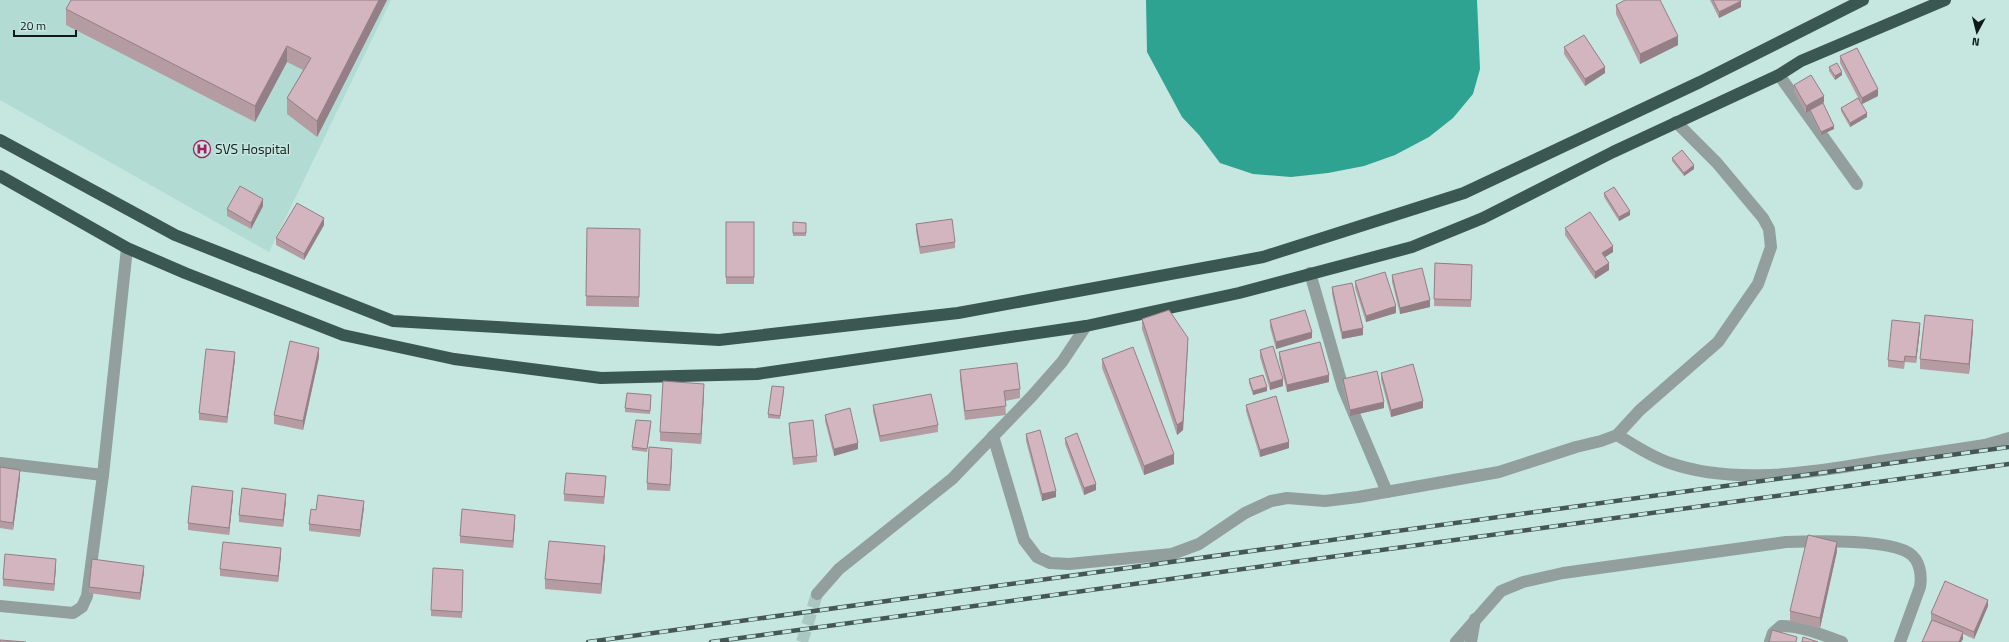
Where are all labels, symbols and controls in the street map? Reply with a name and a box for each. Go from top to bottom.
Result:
scale bar [14,12,76,38]
north arrow [1957,12,1997,52]
text: 20 m [20,16,46,35]
text: N [1971,34,1981,50]
place label: SVS Hospital [215,138,290,159]
hospital icon: SVS Hospital [192,139,212,159]

